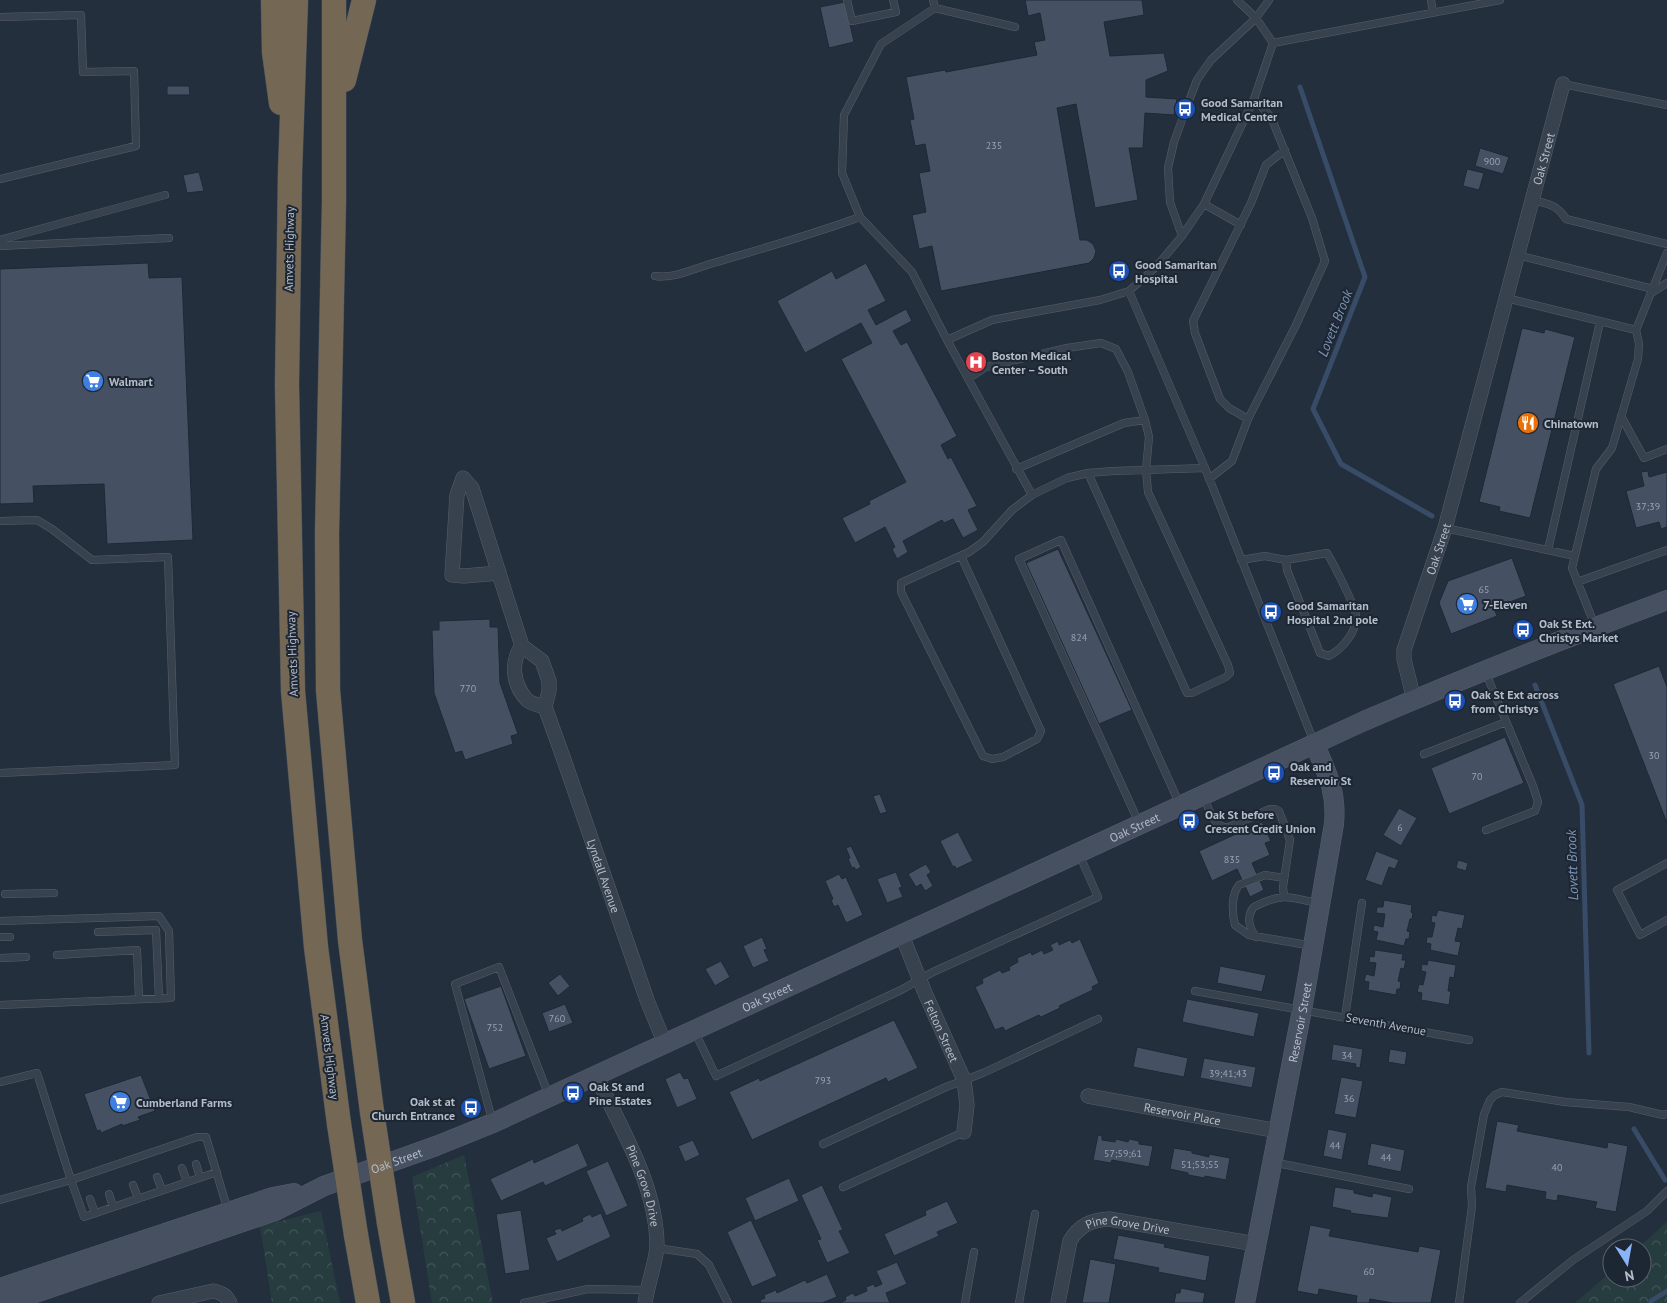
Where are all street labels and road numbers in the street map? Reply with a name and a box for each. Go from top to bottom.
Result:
street label: Oak Street [1529,131,1557,186]
street label: Amvets Highway [281,206,297,292]
street label: Oak Street [1422,521,1453,577]
street label: Amvets Highway [283,611,301,697]
street label: Oak Street [1107,809,1162,845]
street label: Lyndall Avenue [584,837,624,915]
street label: Oak Street [739,979,794,1015]
street label: Reservoir Street [1284,981,1314,1064]
street label: Felton Street [921,997,962,1064]
street label: Seventh Avenue [1345,1010,1427,1038]
street label: Amvets Highway [317,1014,343,1101]
street label: Reservoir Place [1143,1099,1222,1128]
street label: Pine Grove Drive [623,1142,663,1228]
street label: Oak Street [369,1144,424,1176]
street label: Pine Grove Drive [1083,1211,1171,1237]

